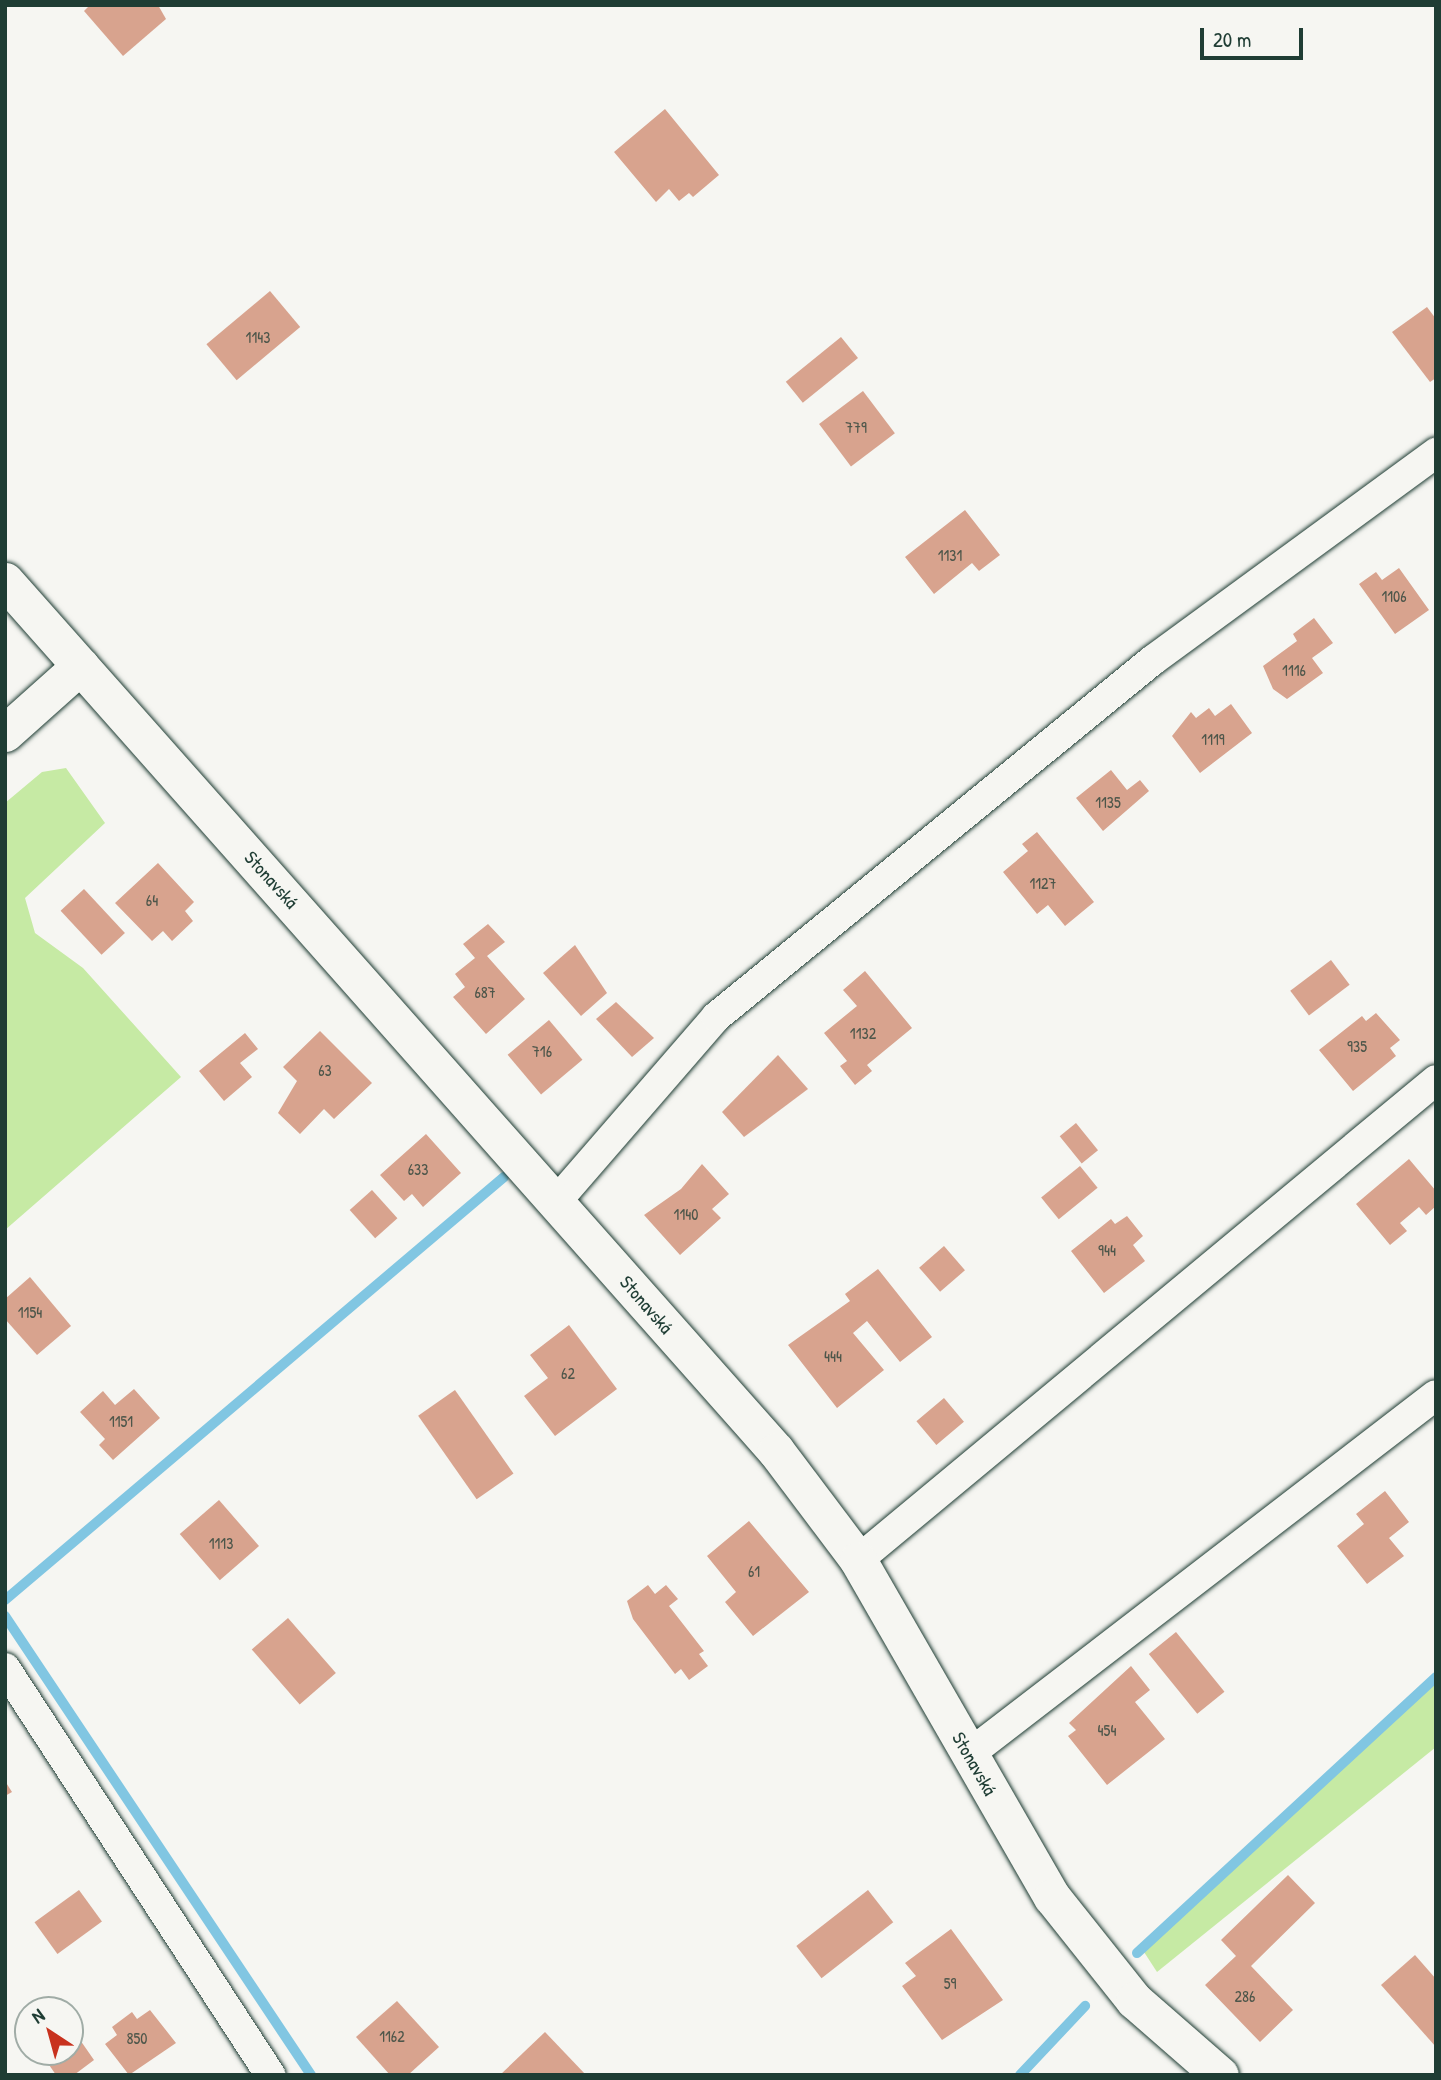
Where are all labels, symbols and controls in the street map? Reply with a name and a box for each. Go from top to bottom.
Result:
scale bar [1203,14,1306,58]
text: 20 m [1213,25,1251,54]
house number: 1143 [246,327,270,347]
house number: 779 [845,417,867,437]
house number: 1131 [938,545,962,565]
house number: 1106 [1381,586,1407,606]
house number: 1116 [1282,660,1306,680]
house number: 1119 [1201,729,1225,749]
house number: 1135 [1095,792,1121,812]
street label: Stonavská [239,847,303,913]
house number: 1127 [1029,873,1057,893]
house number: 64 [146,890,158,910]
house number: 687 [474,982,496,1002]
house number: 1132 [850,1023,876,1043]
house number: 935 [1347,1036,1367,1056]
house number: 716 [532,1041,552,1061]
house number: 63 [318,1060,332,1080]
house number: 633 [408,1159,428,1179]
house number: 1140 [674,1204,698,1224]
house number: 944 [1098,1240,1116,1260]
street label: Stonavská [615,1271,677,1339]
house number: 1154 [18,1302,42,1322]
house number: 444 [824,1346,842,1366]
house number: 62 [561,1363,575,1383]
house number: 1151 [109,1411,133,1431]
house number: 1113 [209,1533,233,1553]
house number: 61 [748,1561,760,1581]
house number: 454 [1098,1720,1116,1740]
street label: Stonavská [947,1728,1001,1800]
house number: 59 [944,1973,956,1993]
house number: 286 [1235,1986,1255,2006]
north arrow [14,1996,84,2066]
text: N [26,2002,50,2029]
house number: 1162 [379,2026,405,2046]
house number: 850 [127,2028,147,2048]

